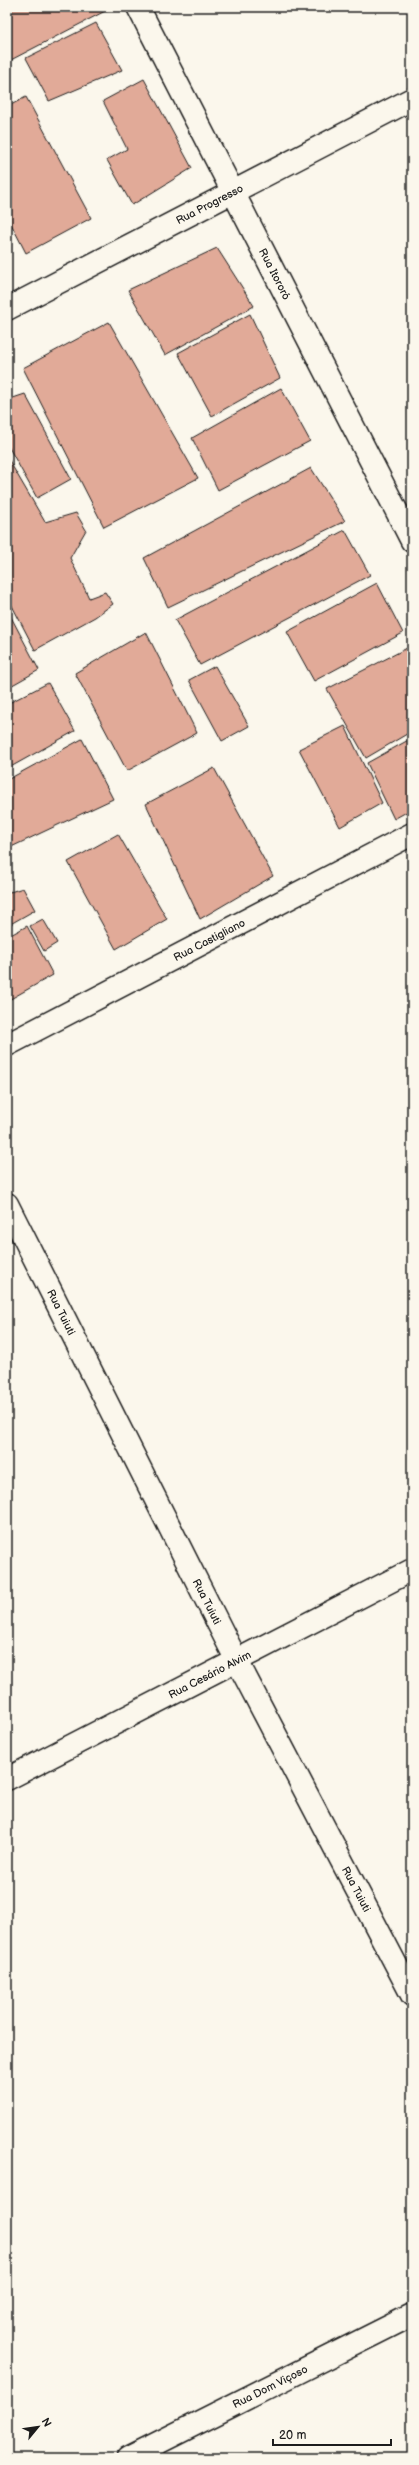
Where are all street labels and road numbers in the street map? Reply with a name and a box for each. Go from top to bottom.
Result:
street label: Rua Progresso [174,182,245,227]
street label: Rua Itororó [256,246,293,302]
street label: Rua Castigliano [172,916,247,964]
street label: Rua Tuiuti [44,1287,78,1337]
street label: Rua Tuiuti [190,1577,224,1627]
street label: Rua Cesário Alvim [166,1648,253,1702]
street label: Rua Tuiuti [339,1864,373,1914]
street label: Rua Dom Viçoso [231,2363,310,2411]

